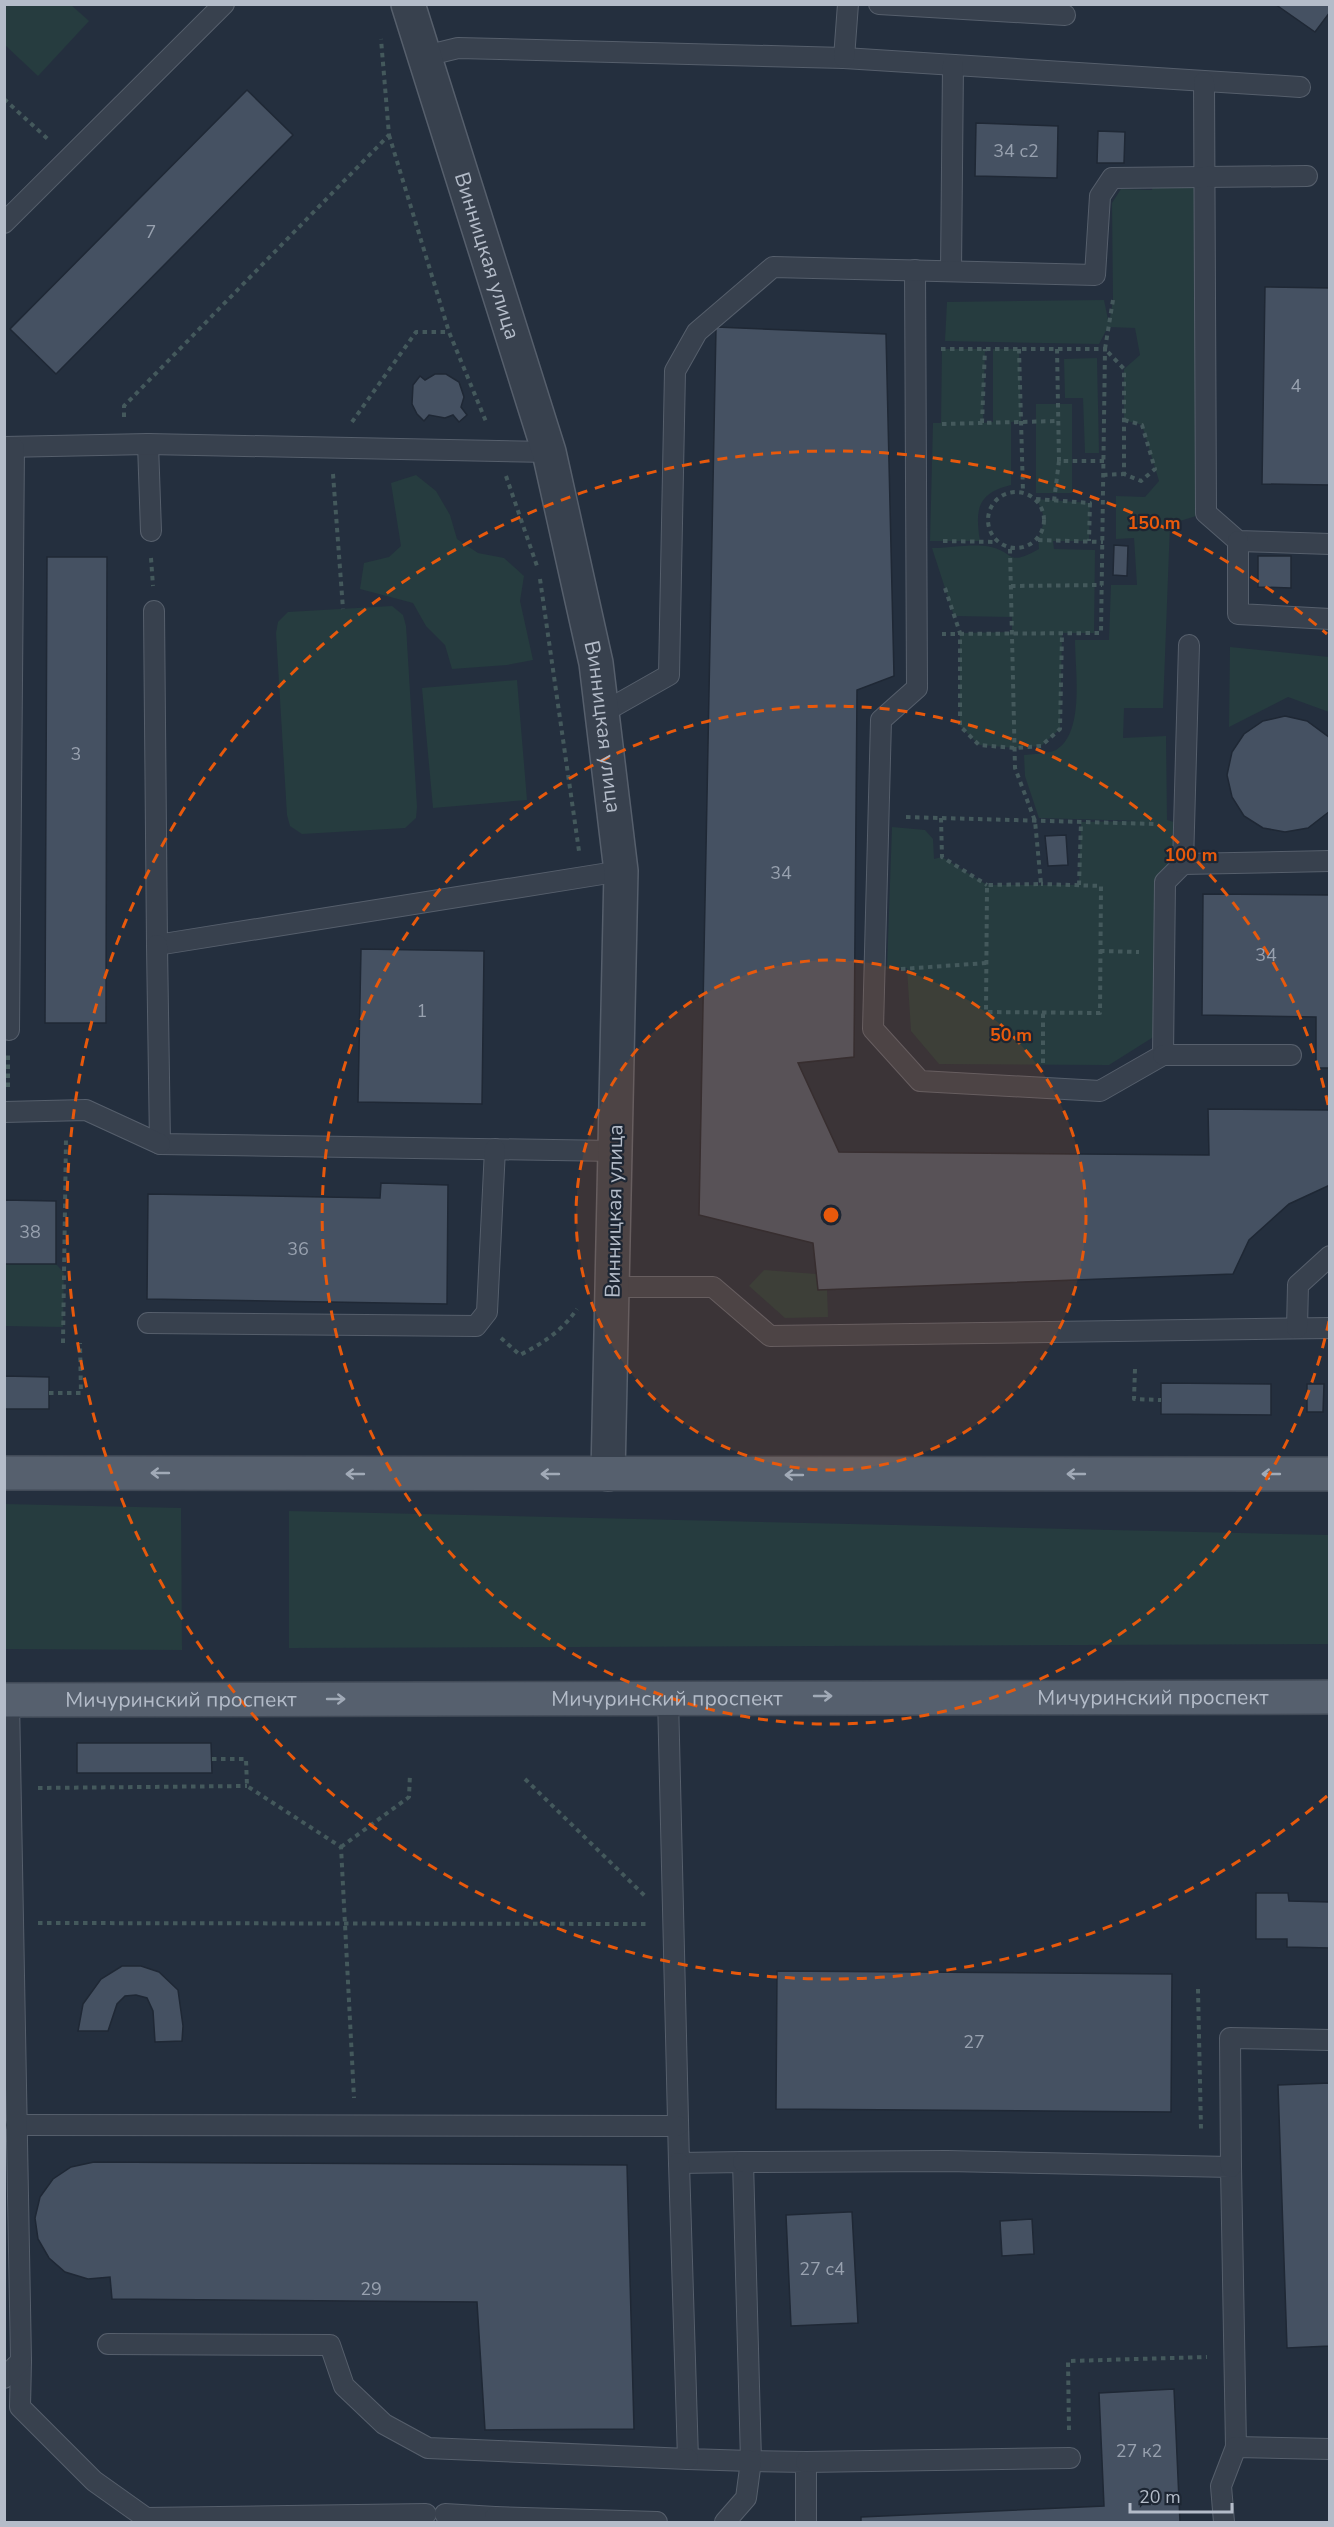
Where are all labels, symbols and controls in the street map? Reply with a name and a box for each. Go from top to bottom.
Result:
house number: 34 с2 [993,139,1039,163]
street label: Винницкая улица [448,169,527,343]
house number: 7 [146,220,156,244]
house number: 4 [1291,374,1302,398]
text: 150 m [1127,511,1181,535]
street label: Винницкая улица [577,638,628,815]
house number: 3 [71,742,81,766]
text: 100 m [1164,843,1218,867]
house number: 34 [770,861,792,885]
house number: 34 [1255,943,1277,967]
house number: 1 [417,999,427,1023]
text: 50 m [990,1023,1032,1047]
street label: Винницкая улица [598,1124,630,1298]
centre of rings [821,1205,841,1225]
house number: 38 [19,1220,41,1244]
house number: 36 [287,1237,309,1261]
one-way arrow [150,1468,170,1479]
one-way arrow [345,1468,365,1480]
one-way arrow [540,1468,560,1480]
one-way arrow [1067,1468,1087,1480]
one-way arrow [1262,1468,1282,1480]
one-way arrow [784,1469,804,1481]
street label: Мичуринский проспект [1037,1683,1269,1712]
street label: Мичуринский проспект [551,1684,783,1713]
street label: Мичуринский проспект [65,1685,297,1714]
one-way arrow [812,1690,832,1702]
one-way arrow [325,1693,345,1705]
house number: 27 [963,2030,985,2054]
house number: 27 с4 [799,2257,845,2281]
house number: 29 [360,2277,382,2301]
house number: 27 к2 [1116,2439,1162,2463]
scale bar [1130,2476,1232,2514]
text: 20 m [1139,2485,1181,2509]

